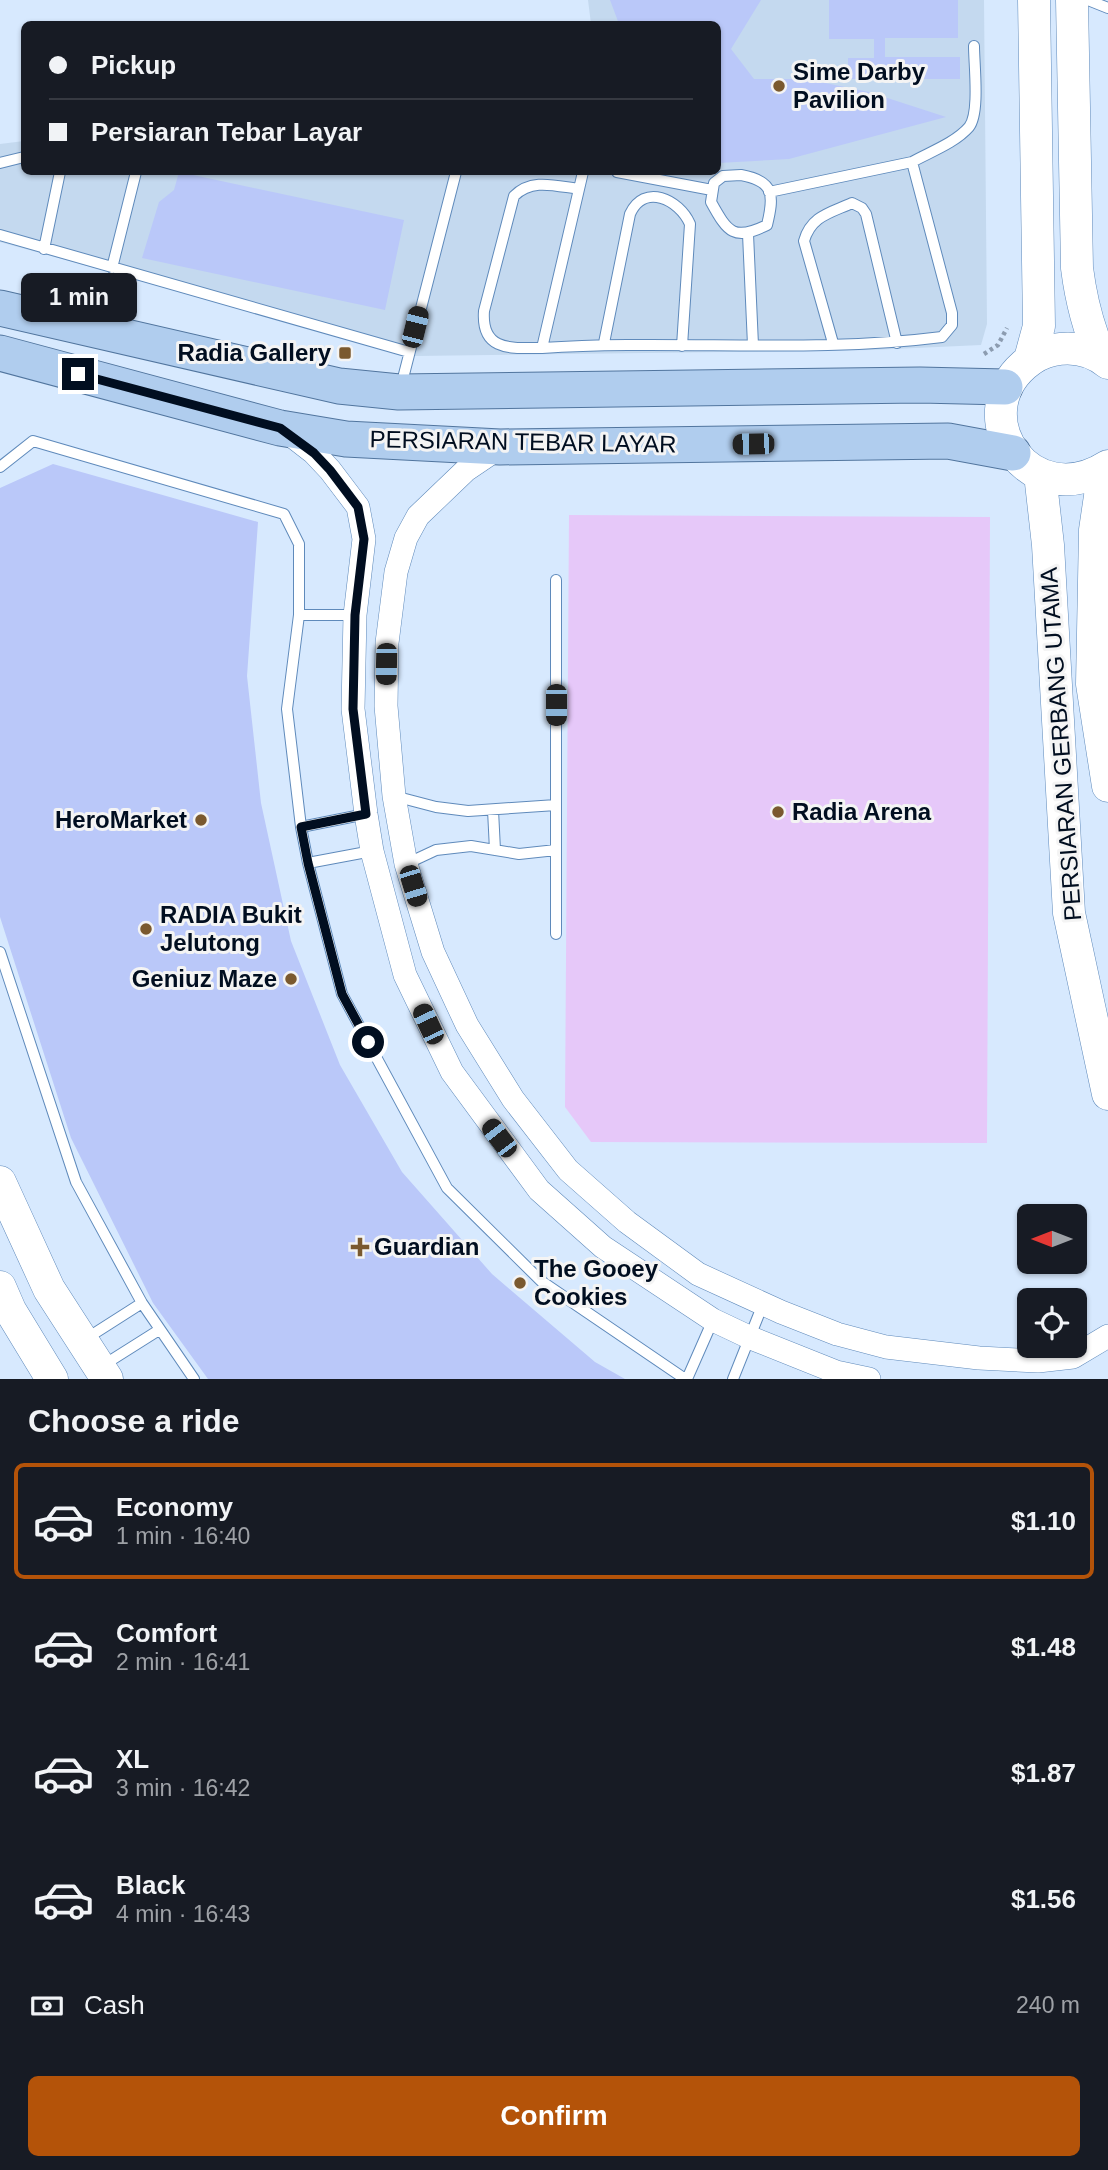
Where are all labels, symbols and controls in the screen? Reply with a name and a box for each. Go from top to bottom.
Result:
text: Pickup [91,50,176,80]
place label: Sime Darby Pavilion [793,58,926,113]
marker: Sime Darby Pavilion [771,78,787,94]
text: Persiaran Tebar Layar [91,117,362,147]
callout: 1 min [20,272,136,322]
text: 1 min [49,284,109,310]
car [400,304,431,350]
place label: Radia Gallery [178,339,332,366]
marker: Radia Gallery [337,345,353,361]
route end [62,358,94,390]
street label: PERSIARAN TEBAR LAYAR [369,425,677,458]
car [732,433,775,455]
street label: PERSIARAN GERBANG UTAMA [1035,566,1086,922]
car [376,643,397,685]
car [546,684,567,726]
place label: Radia Arena [792,798,932,825]
marker: Radia Arena [770,804,786,820]
place label: HeroMarket [55,806,187,833]
marker: HeroMarket [193,812,209,828]
car [397,863,430,909]
place label: RADIA Bukit Jelutong [160,901,302,956]
marker: RADIA Bukit Jelutong [138,921,154,937]
place label: Geniuz Maze [132,965,277,992]
marker: Geniuz Maze [283,971,299,987]
car [410,1001,447,1047]
route start [352,1026,384,1058]
car [478,1115,521,1161]
north arrow [1017,1204,1087,1274]
map controls [1017,1204,1087,1358]
place label: Guardian [374,1233,479,1260]
marker: Guardian [352,1239,368,1255]
place label: The Gooey Cookies [534,1255,659,1310]
marker: The Gooey Cookies [512,1275,528,1291]
button: locate [1017,1288,1087,1358]
text: Choose a ride [28,1403,240,1439]
icon: car [32,1490,95,1553]
text: Economy [116,1492,233,1522]
text: $1.10 [1011,1506,1076,1536]
text: 1 min · 16:40 [116,1523,250,1549]
icon: car [32,1616,95,1679]
text: Comfort [116,1618,217,1648]
text: $1.48 [1011,1632,1076,1662]
text: 2 min · 16:41 [116,1649,250,1675]
icon: car [32,1742,95,1805]
text: XL [116,1744,149,1774]
text: $1.87 [1011,1758,1076,1788]
text: 3 min · 16:42 [116,1775,250,1801]
icon: car [32,1868,95,1931]
text: Black [116,1870,185,1900]
text: $1.56 [1011,1884,1076,1914]
text: 4 min · 16:43 [116,1901,250,1927]
icon: cash [28,1987,66,2025]
text: Cash [84,1990,145,2020]
text: 240 m [1016,1992,1080,2018]
button: Confirm [28,2076,1080,2156]

